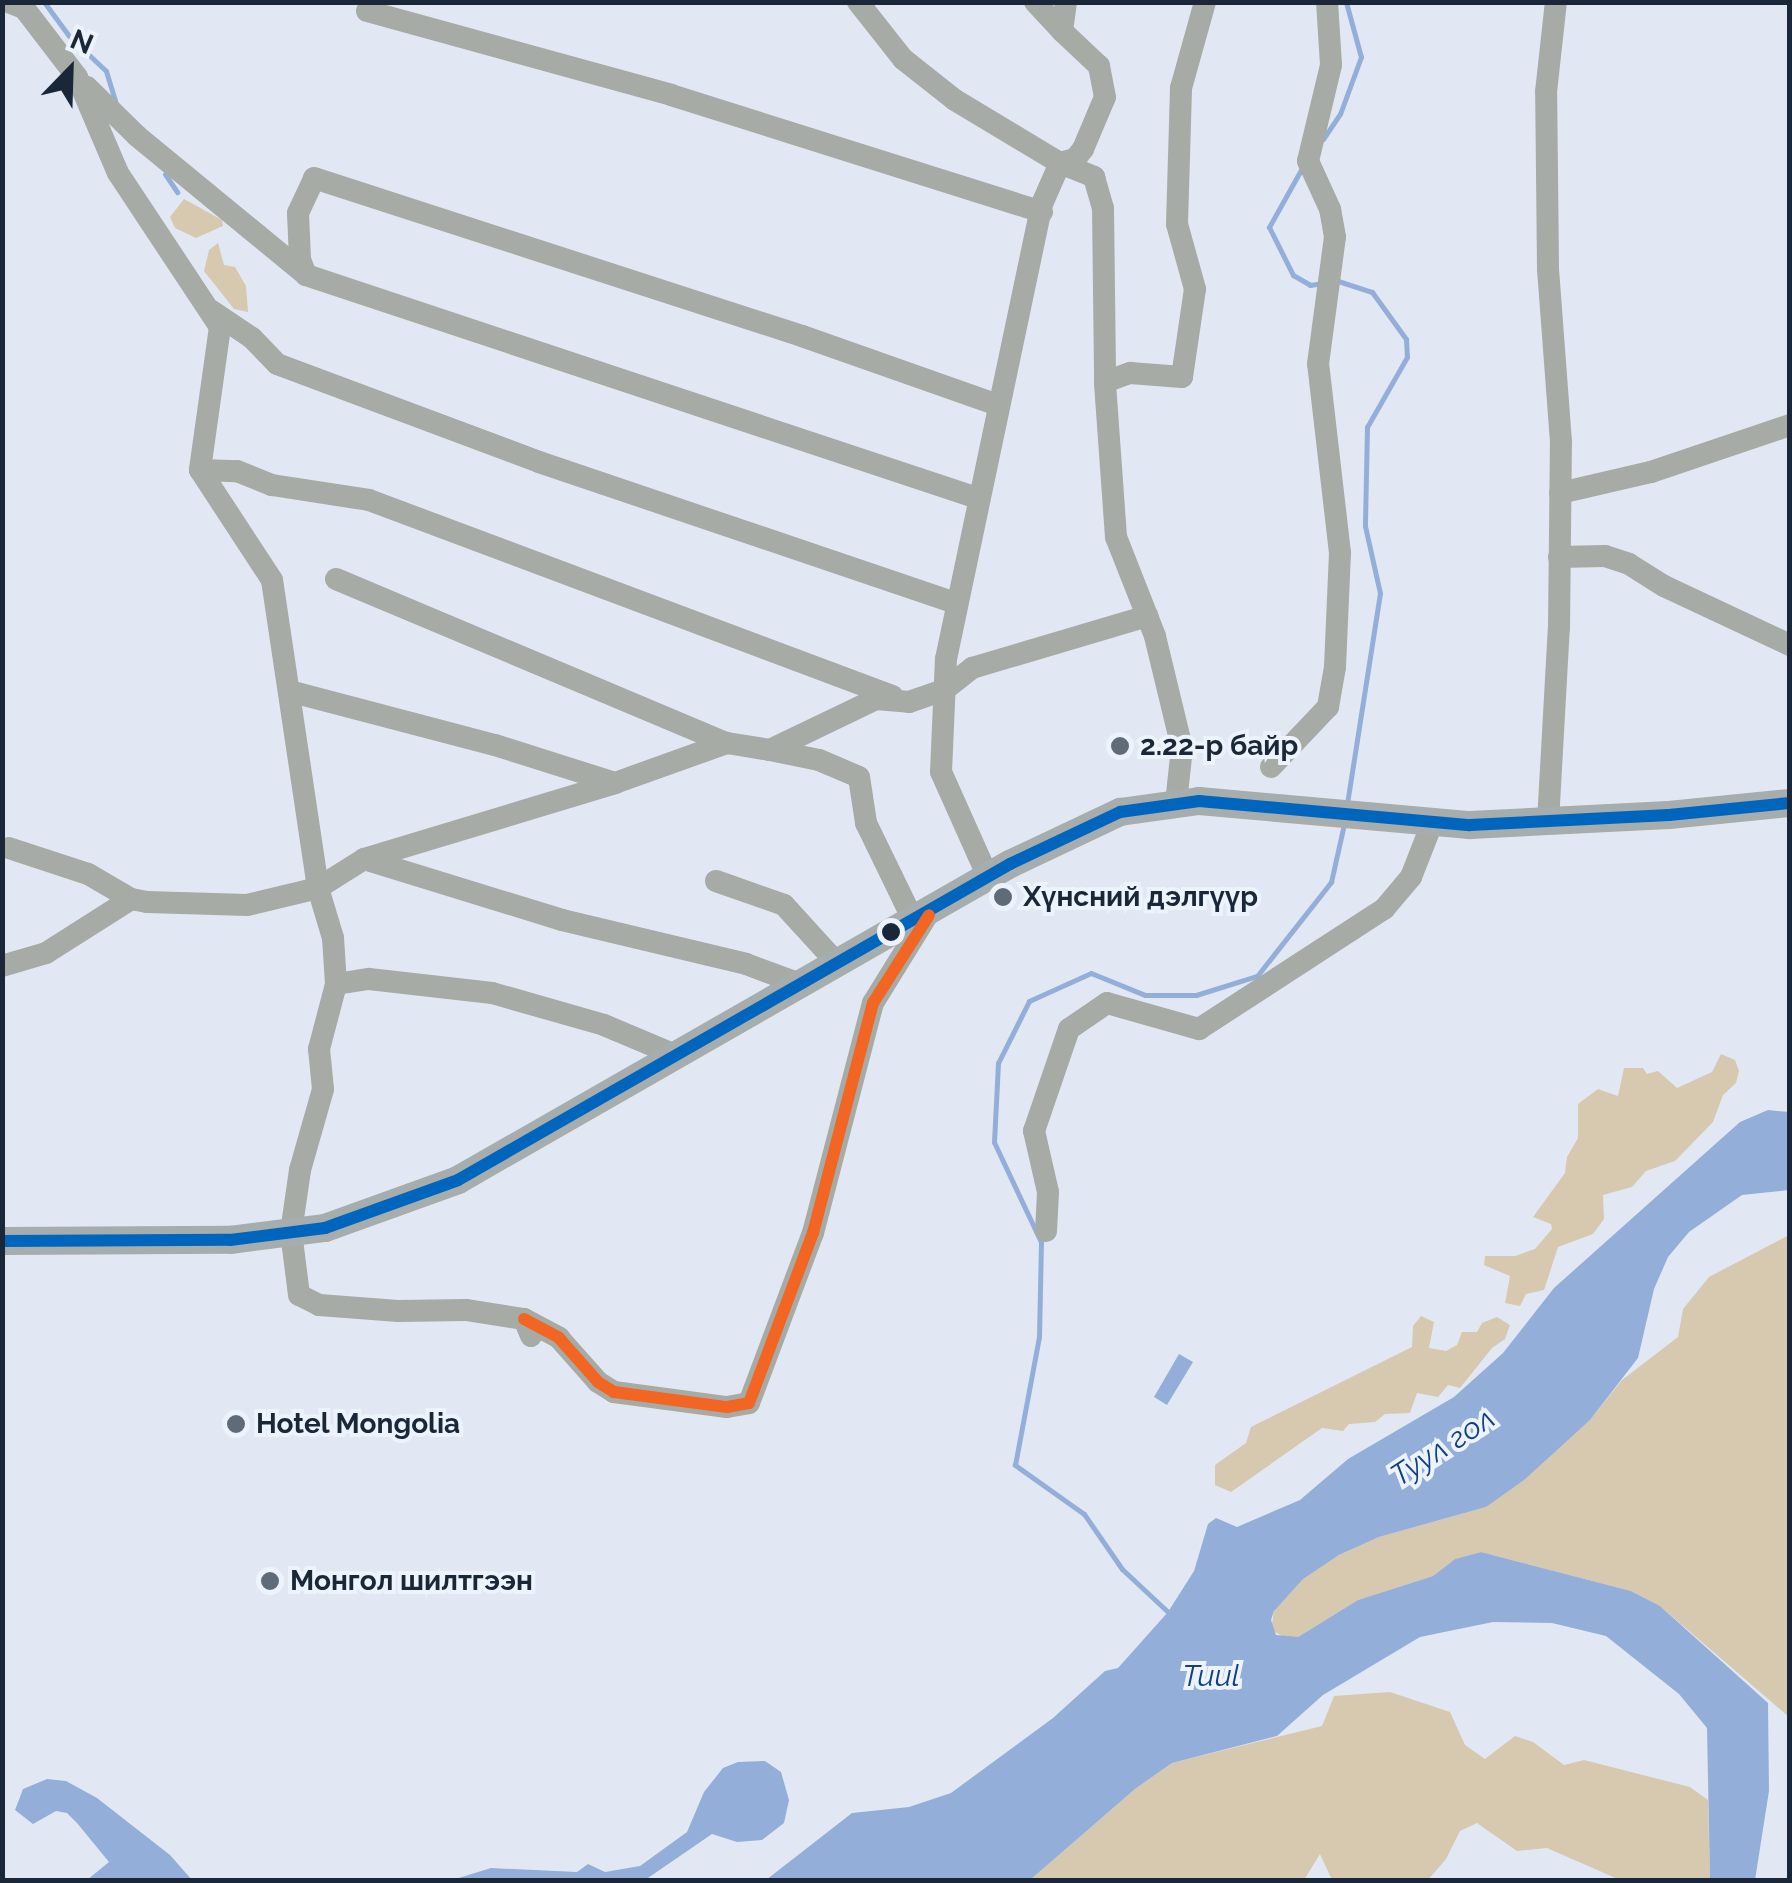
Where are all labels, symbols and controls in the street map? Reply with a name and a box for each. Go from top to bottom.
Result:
north arrow [20,20,120,120]
text: N [66,23,98,61]
place label: 2.22-р байр [1140,729,1298,763]
marker: 2.22-р байр [1109,735,1131,757]
place label: Хүнсний дэлгүүр [1023,880,1258,914]
marker: Хүнсний дэлгүүр [992,886,1014,908]
unlabelled marker [881,922,901,942]
water label: Туул гол [1384,1400,1502,1494]
place label: Hotel Mongolia [256,1407,461,1441]
marker: Hotel Mongolia [225,1413,247,1435]
place label: Монгол шилтгээн [290,1564,533,1598]
marker: Монгол шилтгээн [259,1570,281,1592]
water label: Tuul [1182,1658,1240,1694]

